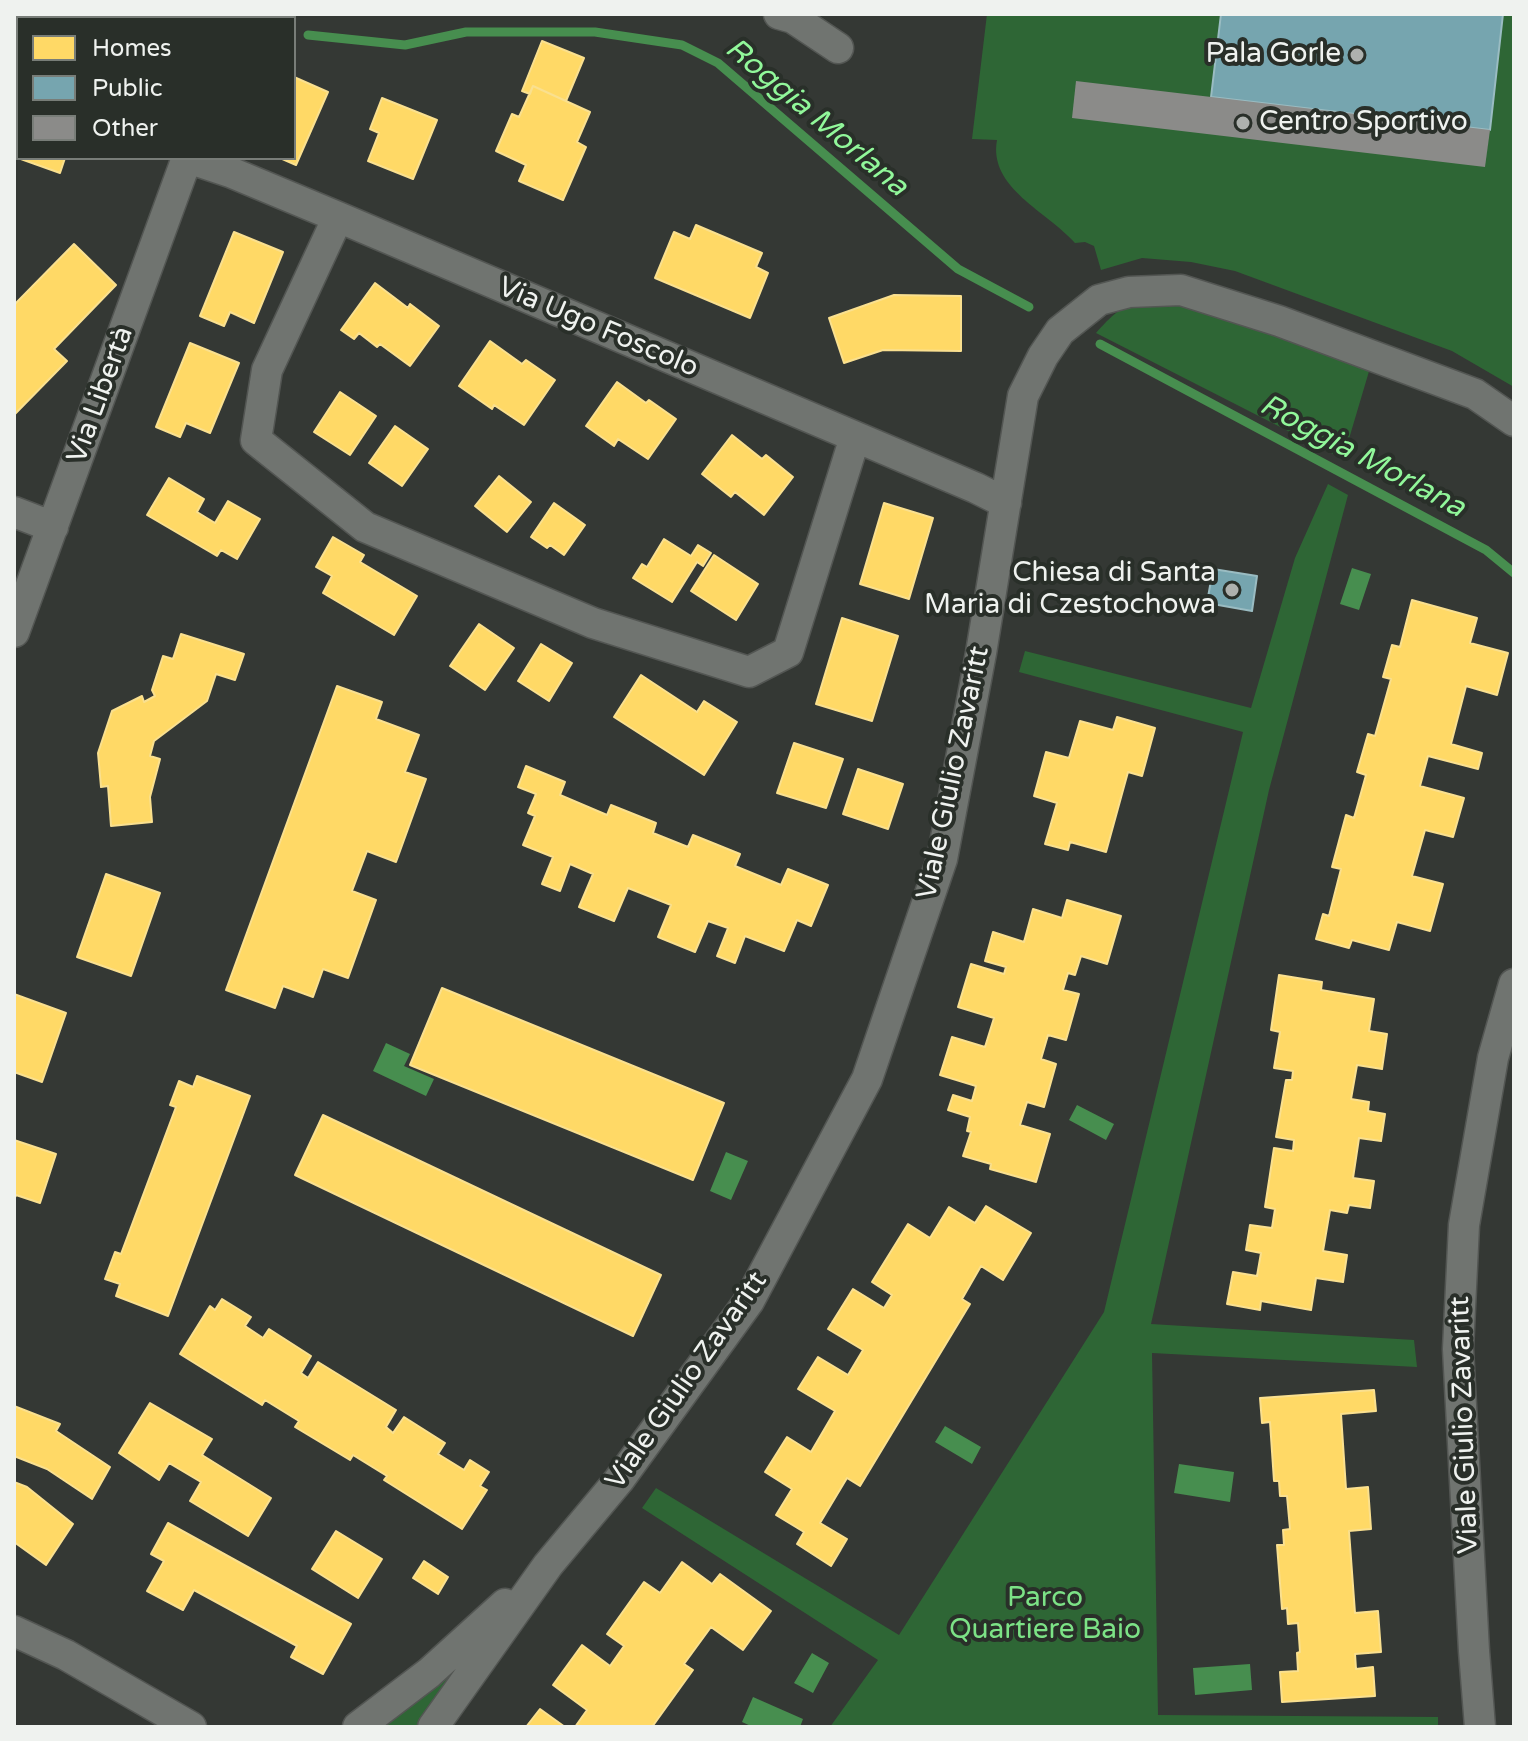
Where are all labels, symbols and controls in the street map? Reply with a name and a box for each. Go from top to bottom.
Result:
legend [16,16,296,160]
water label: Roggia Morlana [717,31,915,205]
text: Homes [92,34,172,63]
place label: Pala Gorle [1205,38,1341,72]
marker: Pala Gorle [1348,46,1366,64]
text: Public [92,74,162,103]
place label: Centro Sportivo [1259,106,1468,140]
text: Other [92,114,158,143]
marker: Centro Sportivo [1234,114,1252,132]
street label: Via Ugo Foscolo [493,271,703,385]
street label: Via Libertà [61,322,141,468]
water label: Roggia Morlana [1253,388,1471,526]
place label: Chiesa di Santa Maria di Czestochowa [924,557,1216,623]
marker: Chiesa di Santa Maria di Czestochowa [1223,581,1241,599]
street label: Viale Giulio Zavaritt [911,643,997,903]
street label: Viale Giulio Zavaritt [599,1266,775,1496]
street label: Viale Giulio Zavaritt [1444,1295,1486,1555]
park label: Parco Quartiere Baio [949,1582,1141,1648]

